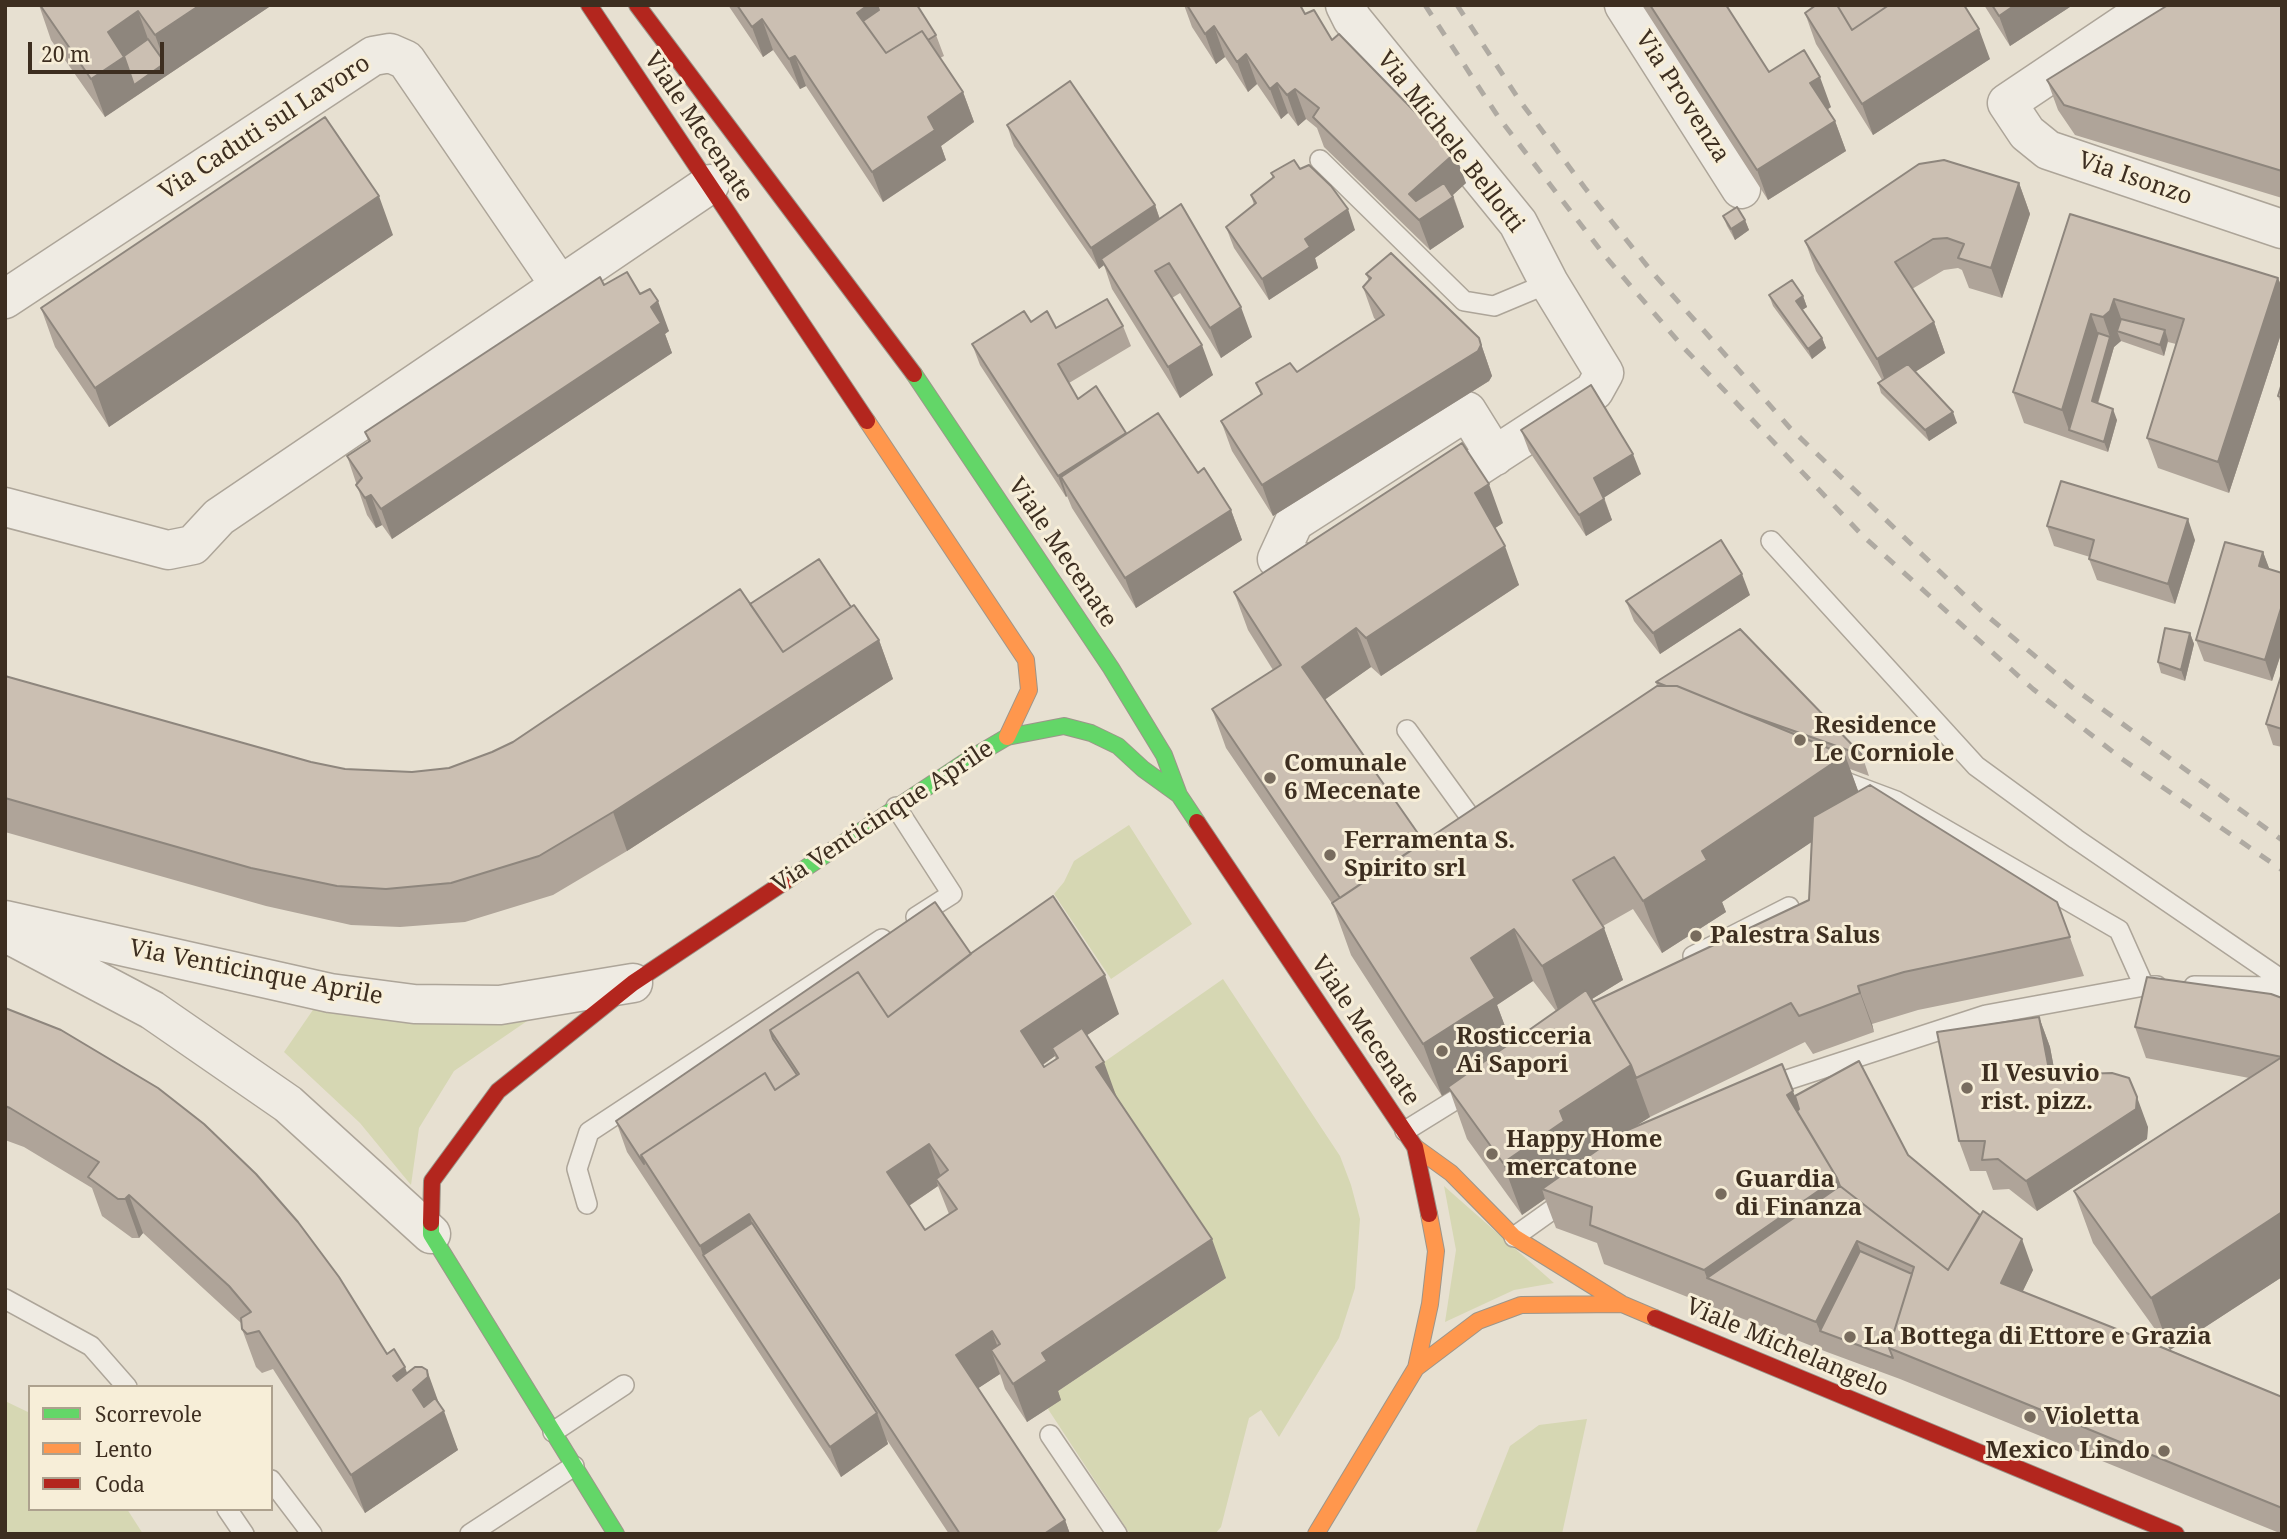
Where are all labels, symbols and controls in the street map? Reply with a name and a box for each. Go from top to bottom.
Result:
street label: Via Provenza [1629,26,1735,168]
scale bar [32,28,168,72]
text: 20 m [41,40,90,68]
street label: Via Michele Bellotti [1370,46,1530,238]
street label: Viale Mecenate [637,47,759,207]
street label: Via Caduti sul Lavoro [154,49,376,207]
street label: Via Isonzo [2074,146,2196,212]
street label: Viale Mecenate [1001,473,1123,633]
place label: Residence Le Corniole [1814,712,1954,768]
marker: Residence Le Corniole [1792,732,1808,748]
street label: Via Venticinque Aprile [767,735,999,899]
place label: Comunale 6 Mecenate [1284,750,1421,806]
marker: Comunale 6 Mecenate [1262,770,1278,786]
place label: Ferramenta S. Spirito srl [1344,827,1515,883]
marker: Ferramenta S. Spirito srl [1322,847,1338,863]
place label: Palestra Salus [1710,922,1880,950]
marker: Palestra Salus [1688,928,1704,944]
street label: Via Venticinque Aprile [127,934,385,1012]
street label: Viale Mecenate [1304,951,1426,1111]
place label: Rosticceria Ai Sapori [1456,1023,1592,1079]
marker: Rosticceria Ai Sapori [1434,1043,1450,1059]
place label: Il Vesuvio rist. pizz. [1981,1060,2100,1116]
marker: Il Vesuvio rist. pizz. [1959,1080,1975,1096]
place label: Happy Home mercatone [1506,1126,1662,1182]
marker: Happy Home mercatone [1484,1146,1500,1162]
place label: Guardia di Finanza [1735,1166,1862,1222]
marker: Guardia di Finanza [1713,1186,1729,1202]
street label: Viale Michelangelo [1681,1292,1893,1404]
place label: La Bottega di Ettore e Grazia [1864,1323,2212,1351]
marker: La Bottega di Ettore e Grazia [1842,1329,1858,1345]
legend [28,1385,273,1511]
text: Scorrevole [95,1400,202,1428]
place label: Violetta [2044,1403,2140,1431]
marker: Violetta [2022,1409,2038,1425]
text: Lento [95,1435,152,1463]
place label: Mexico Lindo [1985,1437,2150,1465]
marker: Mexico Lindo [2156,1443,2172,1459]
text: Coda [95,1470,145,1498]

